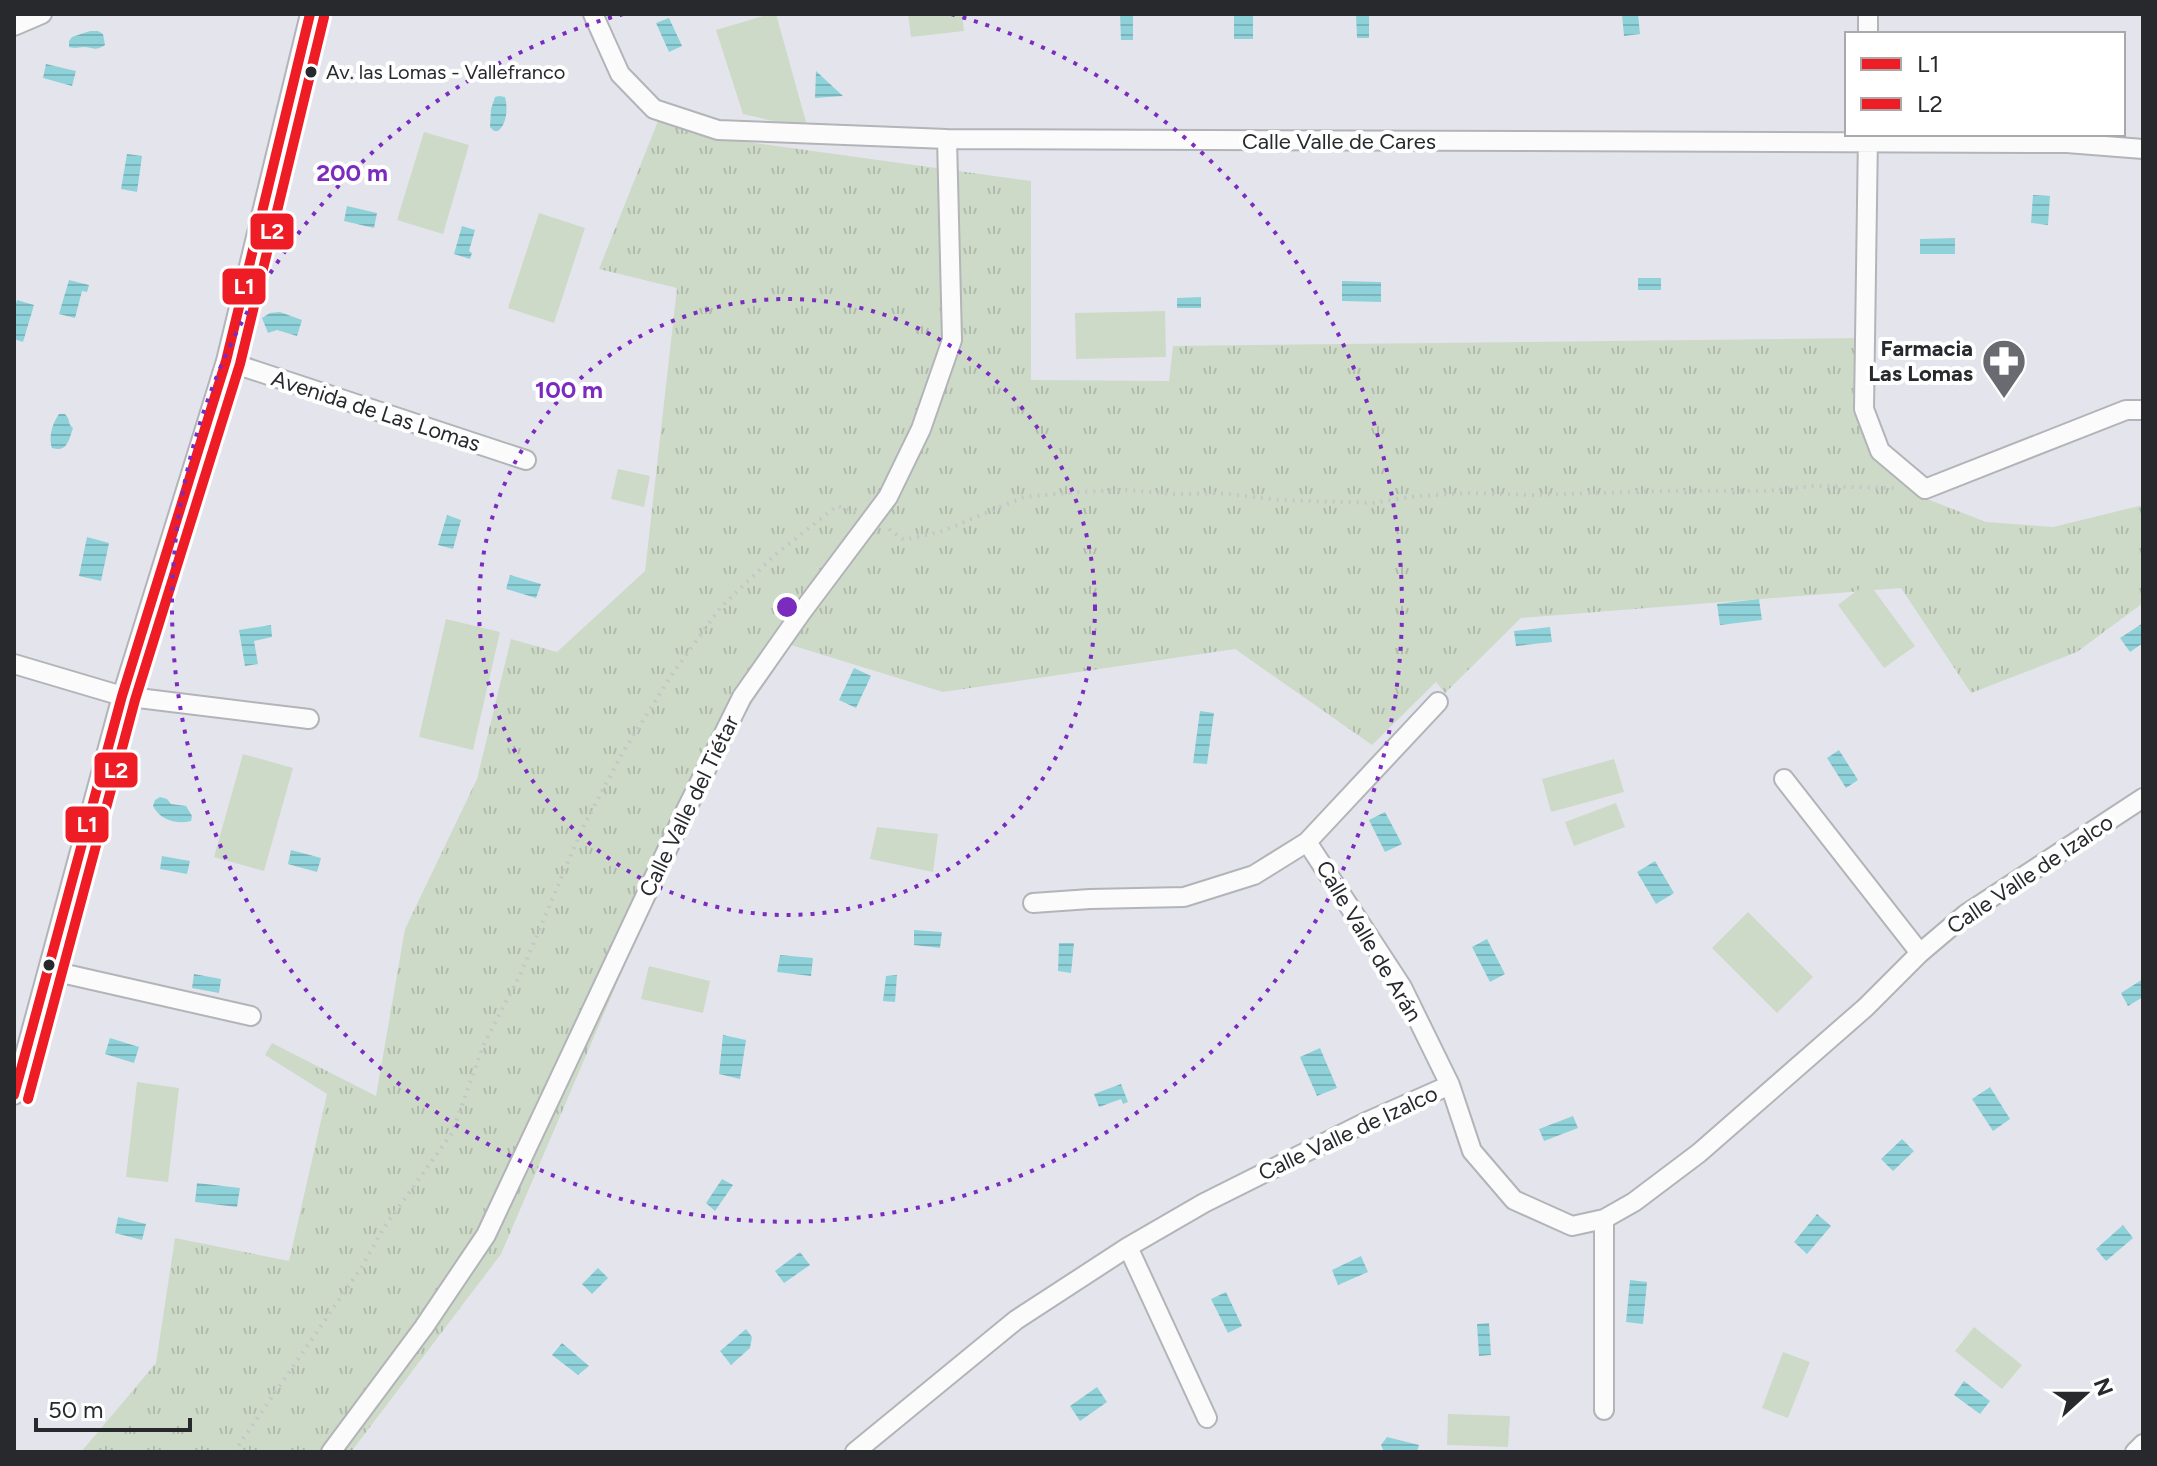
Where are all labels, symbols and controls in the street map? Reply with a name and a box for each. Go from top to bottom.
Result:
legend [1845,32,2125,136]
text: L1 [1917,49,1939,78]
place label: Av. las Lomas - Vallefranco [326,60,565,84]
marker: Av. las Lomas - Vallefranco [303,64,319,80]
text: L2 [1917,89,1943,118]
street label: Calle Valle de Cares [1242,128,1436,155]
text: 200 m [316,158,388,187]
line badge: L2 [249,212,295,251]
text: L2 [260,218,284,245]
line badge: L1 [221,267,267,306]
text: L1 [233,273,255,300]
place label: Farmacia Las Lomas [1868,335,1973,387]
pharmacy icon: Farmacia Las Lomas [1980,337,2028,400]
street label: Avenida de Las Lomas [268,365,484,457]
text: 100 m [535,375,603,404]
centre of rings [773,593,801,621]
street label: Calle Valle del Tiétar [633,710,745,901]
line badge: L2 [93,751,139,789]
text: L2 [104,757,128,784]
line badge: L1 [64,805,110,844]
street label: Calle Valle de Izalco [1942,808,2118,940]
text: L1 [76,811,98,838]
street label: Calle Valle de Arán [1310,856,1428,1026]
unlabelled marker [41,957,57,973]
street label: Calle Valle de Izalco [1254,1080,1442,1186]
north arrow [2045,1354,2125,1434]
text: N [2088,1374,2119,1400]
scale bar [36,1382,190,1432]
text: 50 m [48,1395,104,1424]

